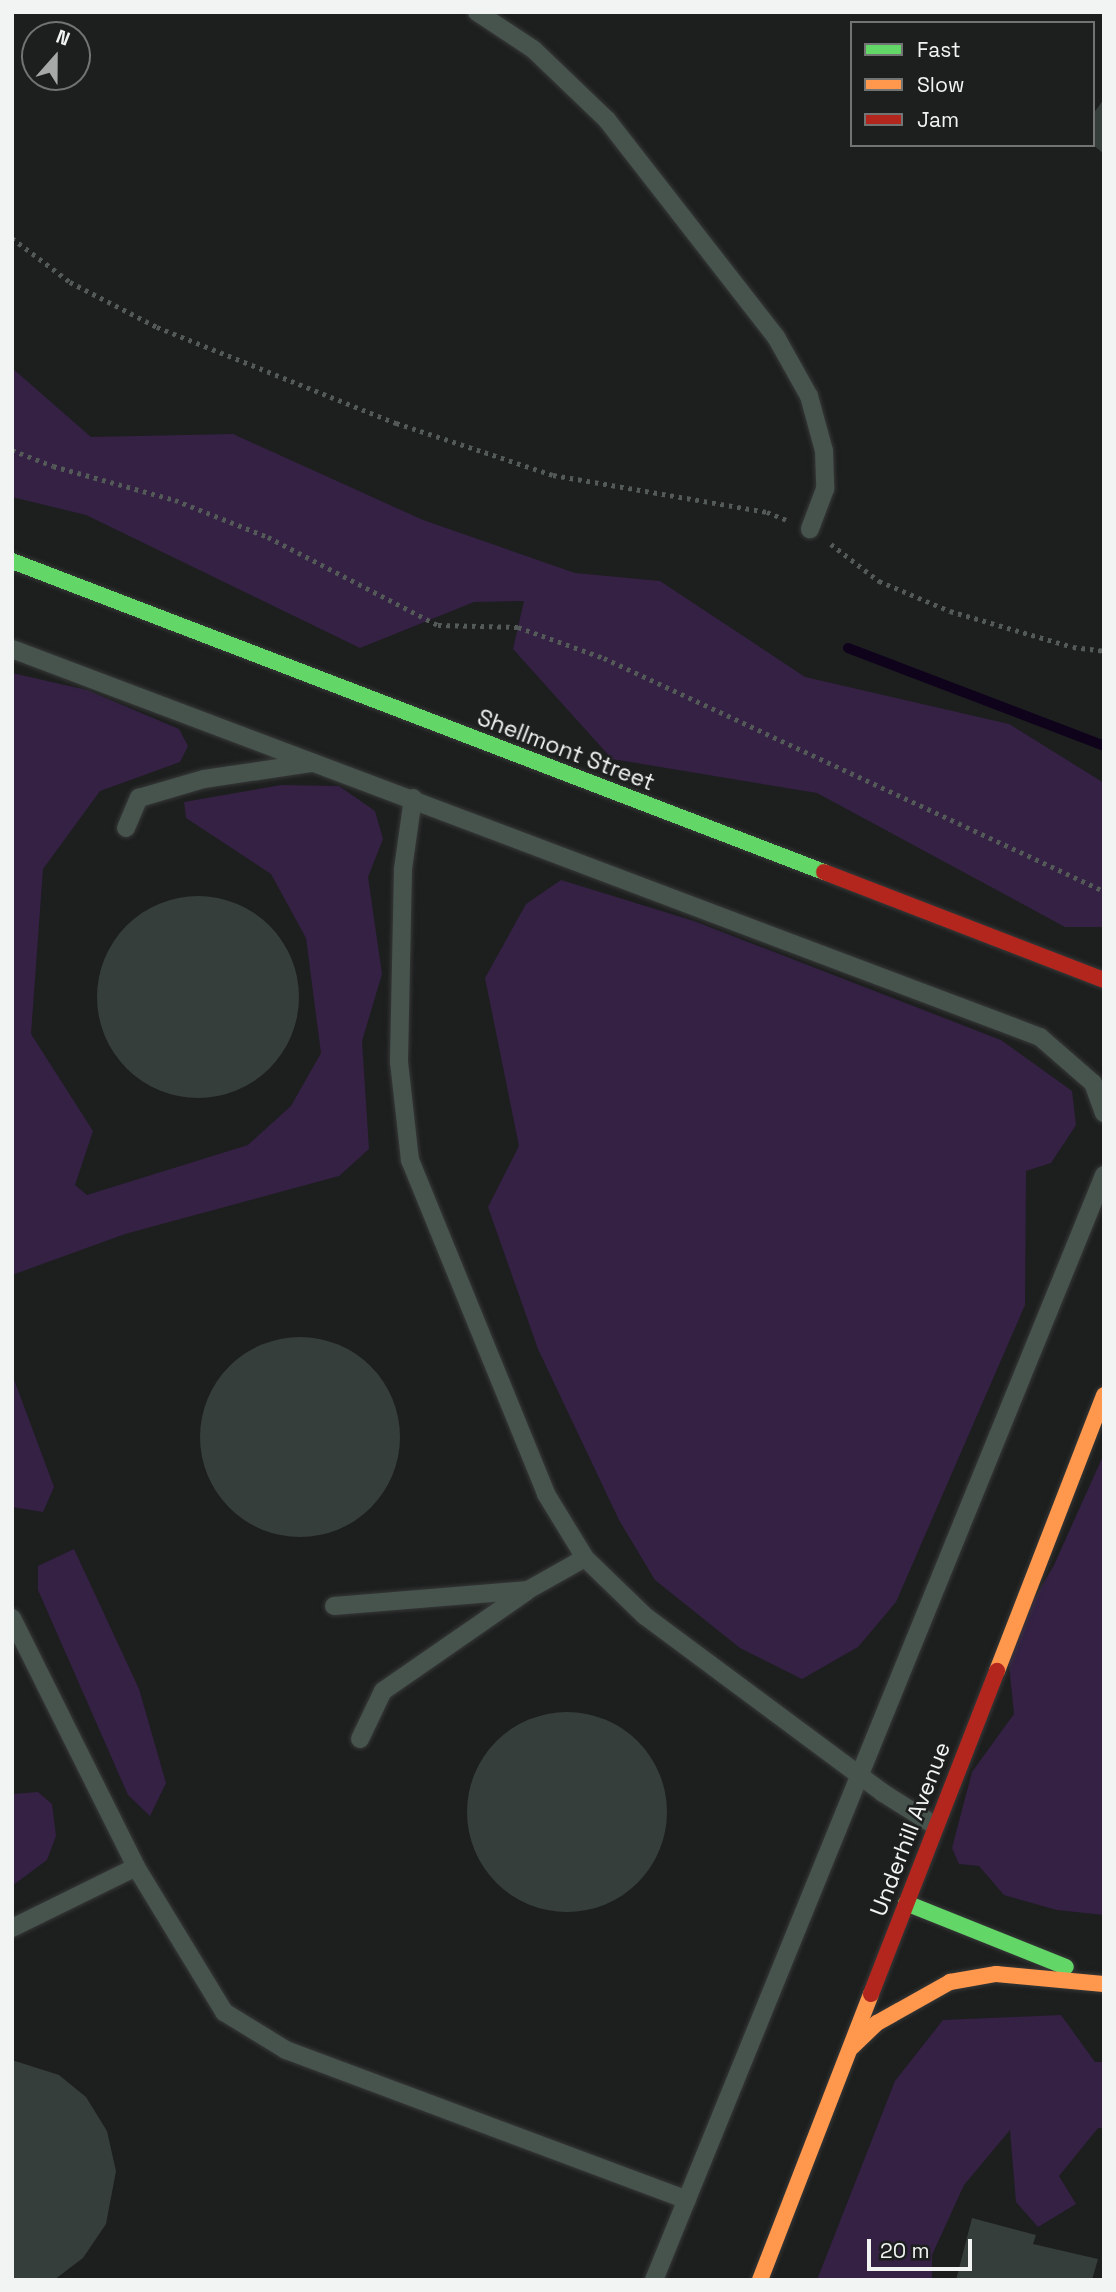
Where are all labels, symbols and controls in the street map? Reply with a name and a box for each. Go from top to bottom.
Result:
north arrow [21,21,91,91]
legend [850,21,1095,147]
text: N [53,24,73,52]
text: Fast [917,36,961,63]
text: Slow [917,71,965,98]
text: Jam [917,106,959,133]
street label: Shellmont Street [473,703,659,797]
street label: Underhill Avenue [864,1738,956,1920]
scale bar [871,2226,976,2270]
text: 20 m [880,2237,930,2264]

